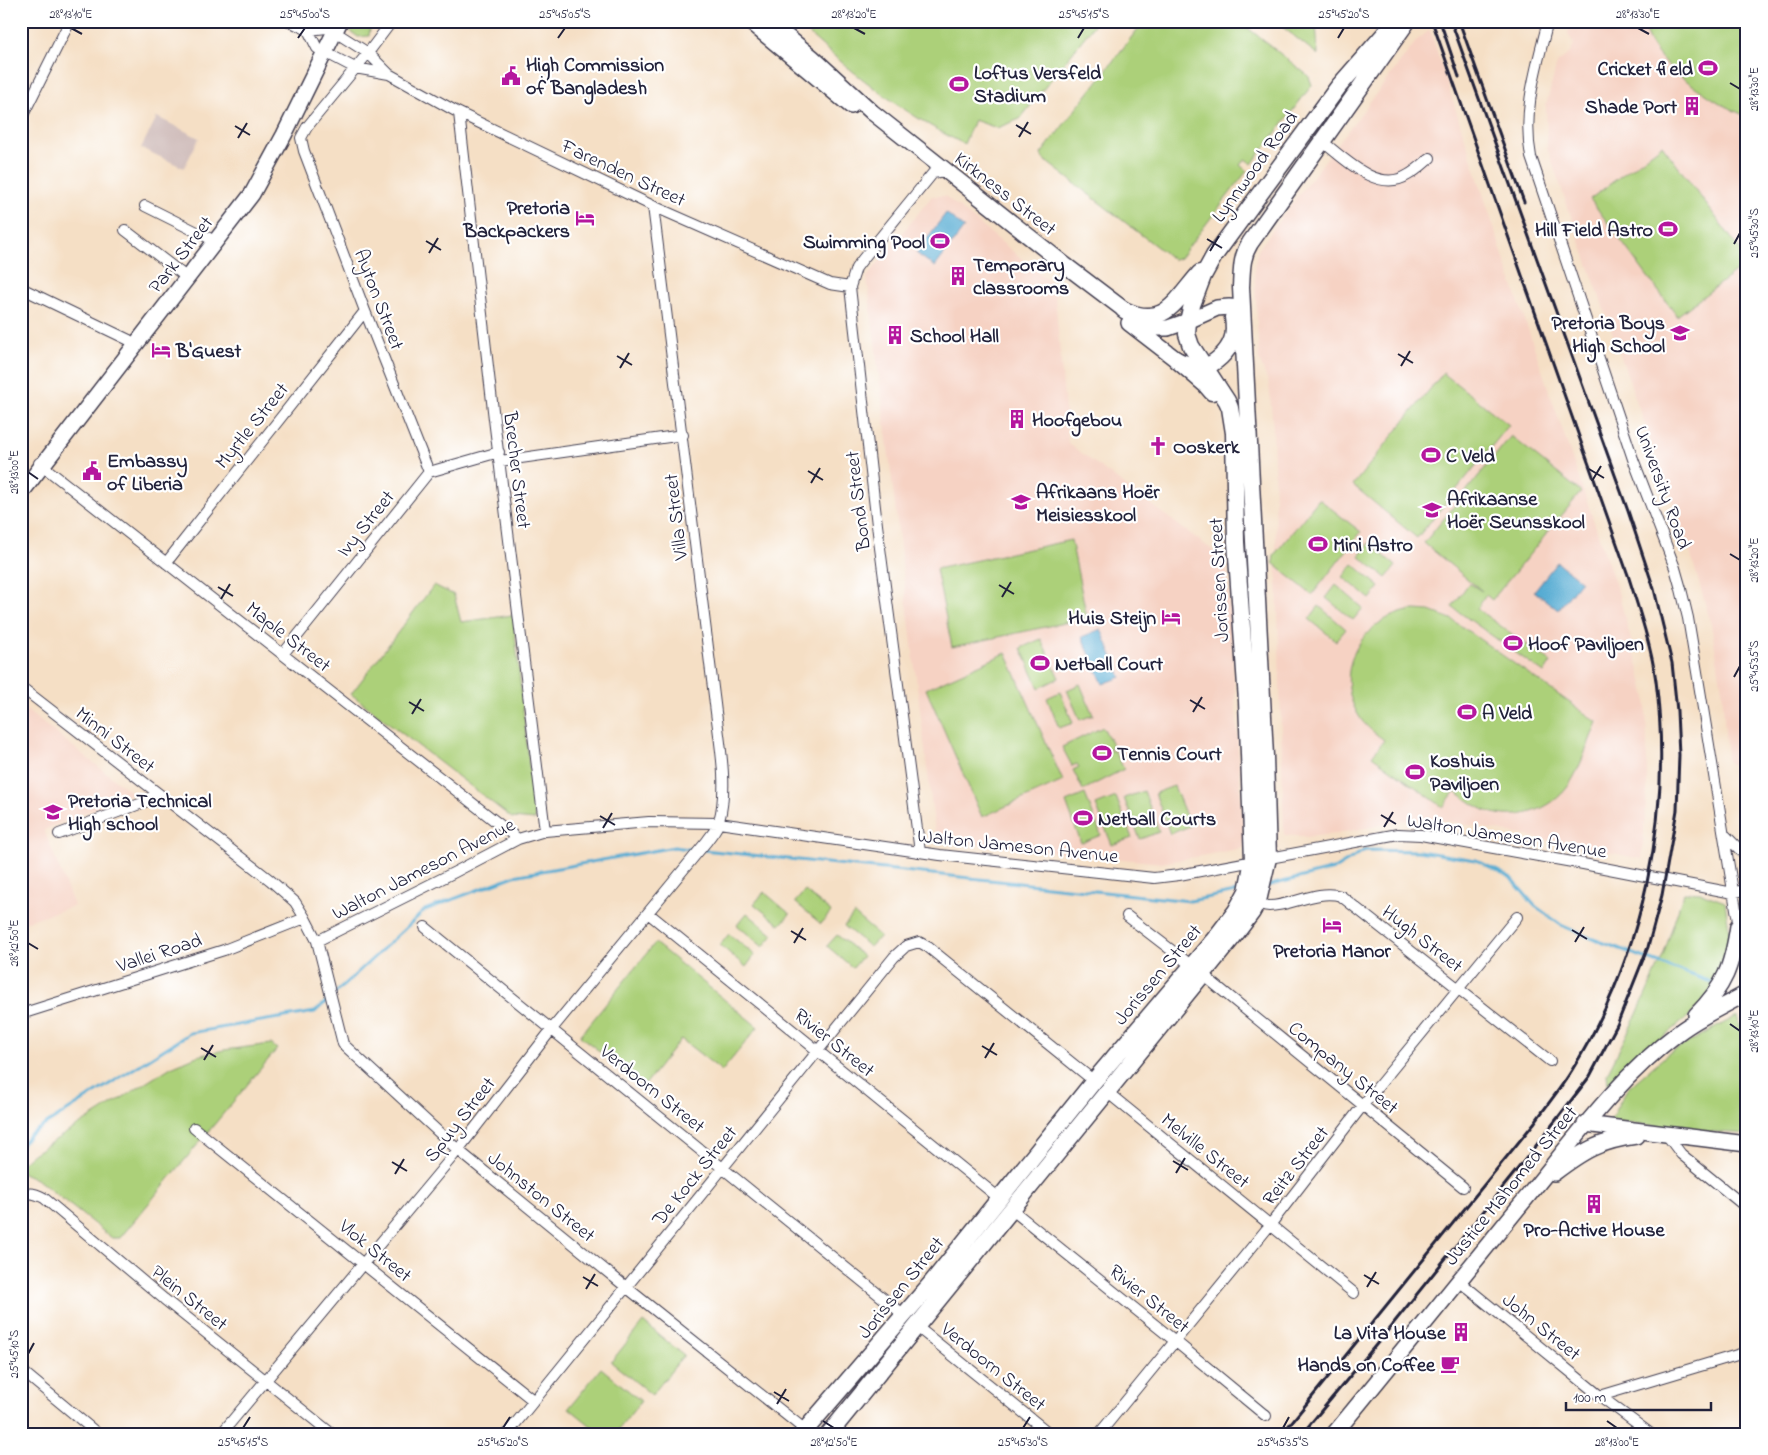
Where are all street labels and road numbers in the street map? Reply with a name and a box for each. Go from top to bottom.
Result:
street label: Lynnwood Road [1206,106,1306,229]
street label: Farenden Street [555,132,690,216]
street label: Kirkness Street [947,146,1062,244]
street label: Park Street [142,210,222,301]
street label: Ayton Street [345,245,410,355]
street label: Myrtle Street [209,377,297,476]
street label: Brecher Street [494,409,537,531]
street label: University Road [1626,422,1697,554]
street label: Bond Street [839,449,880,553]
street label: Villa Street [658,472,697,563]
street label: Ivy Street [331,485,403,564]
street label: Jorissen Street [1203,517,1238,643]
street label: Maple Street [239,595,336,681]
street label: Minni Street [68,700,161,782]
street label: Walton Jameson Avenue [1405,807,1609,868]
street label: Walton Jameson Avenue [328,811,521,929]
street label: Walton Jameson Avenue [916,823,1120,872]
street label: Hugh Street [1374,899,1468,982]
street label: Jorissen Street [1108,918,1210,1033]
street label: Vallei Road [113,927,206,982]
street label: Rivier Street [787,1002,880,1086]
street label: Company Street [1281,1015,1404,1123]
street label: Verdoorn Street [592,1038,711,1142]
street label: Spuy Street [418,1071,504,1170]
street label: Justice Mahomed Street [1438,1100,1586,1273]
street label: Melville Street [1154,1107,1255,1197]
street label: De Kock Street [646,1120,746,1234]
street label: Reitz Street [1257,1120,1338,1213]
street label: Johnston Street [480,1145,601,1251]
street label: Vlok Street [331,1213,417,1291]
street label: Jorissen Street [851,1231,953,1346]
street label: Rivier Street [1102,1258,1195,1342]
street label: Plein Street [144,1259,233,1339]
street label: John Street [1495,1287,1586,1369]
street label: Verdoorn Street [933,1316,1052,1420]

